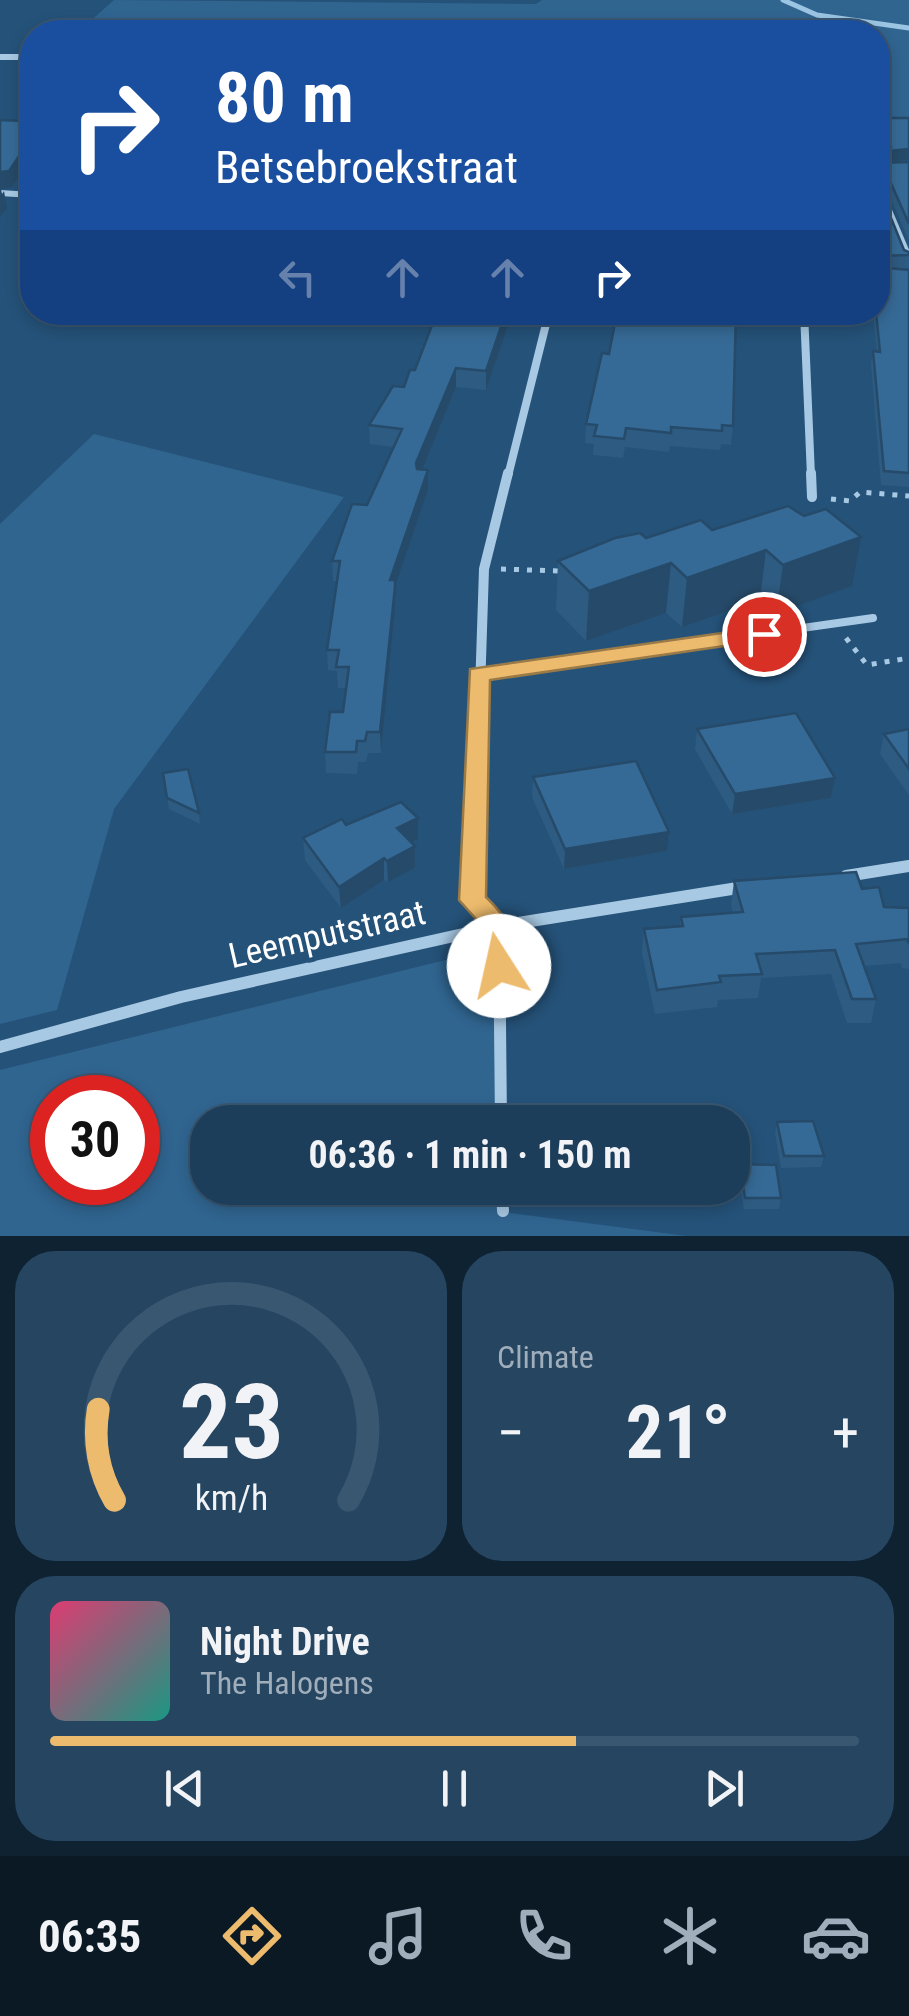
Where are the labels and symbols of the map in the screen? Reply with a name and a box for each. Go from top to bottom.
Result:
pin [722,592,807,677]
street label: Leemputstraat [225,892,429,977]
position arrow [447,914,551,1018]
speed limit sign: 30 [30,1075,160,1205]

